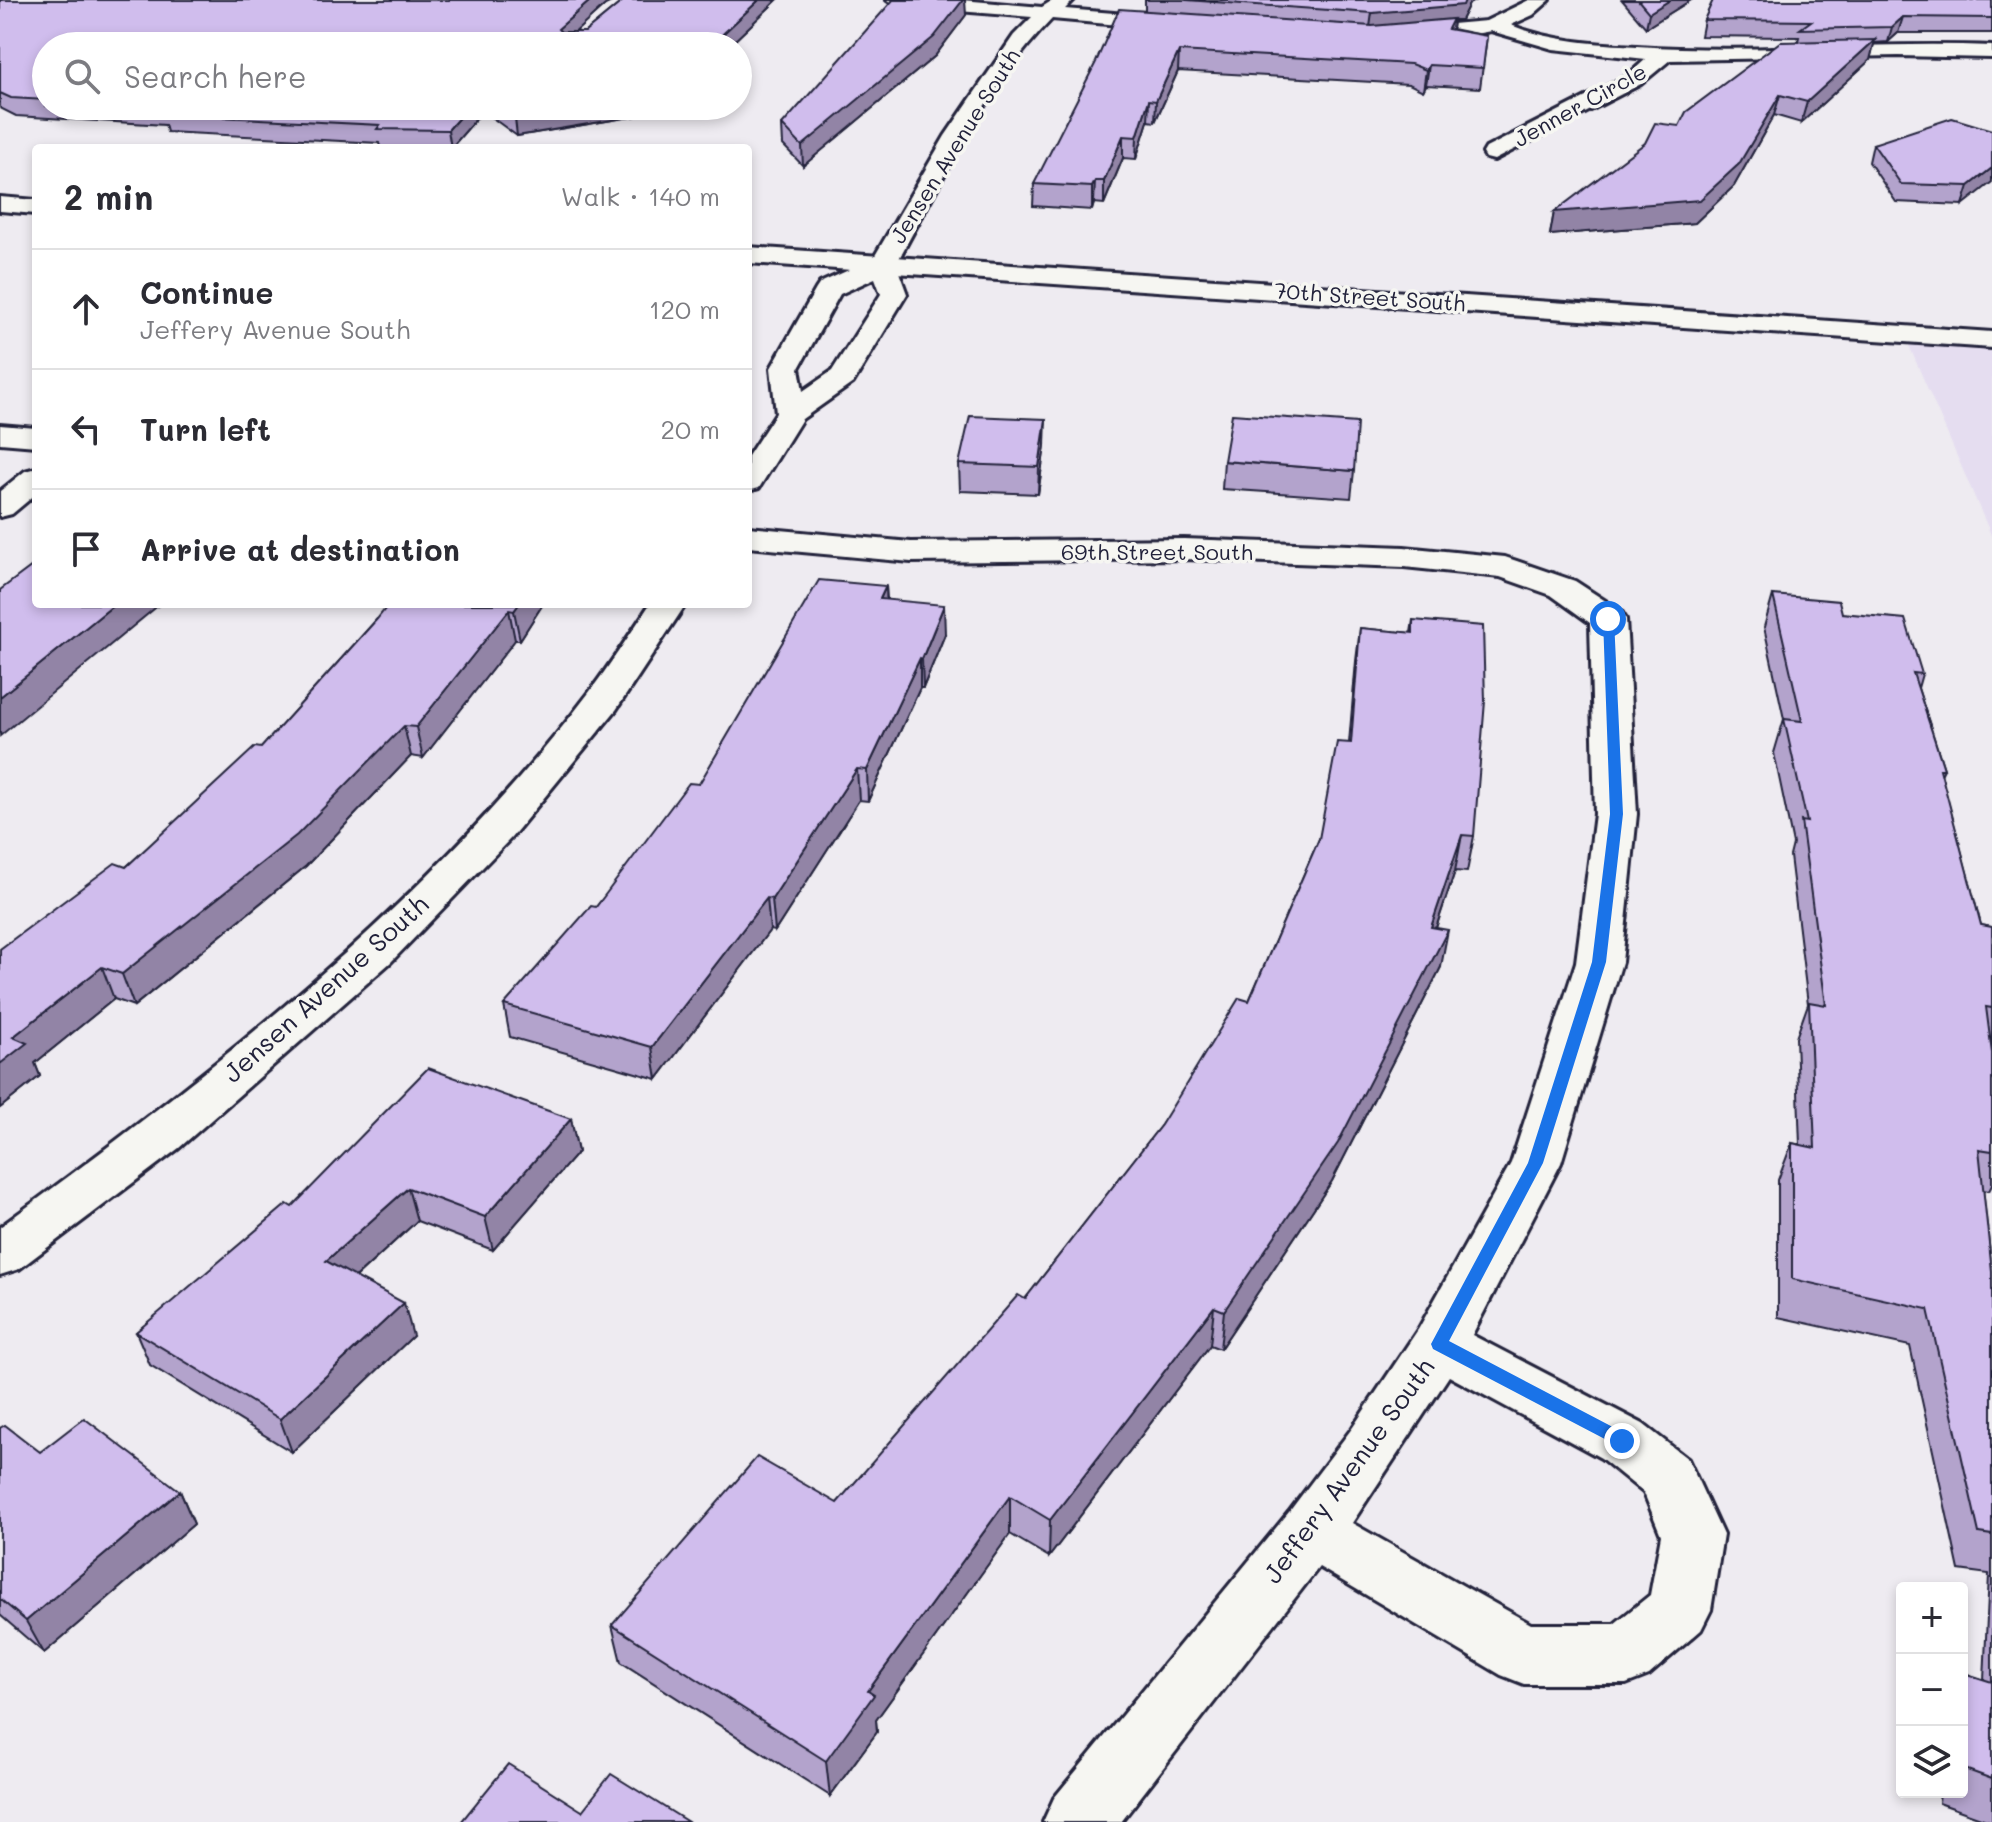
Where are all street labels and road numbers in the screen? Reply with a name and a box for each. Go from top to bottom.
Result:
street label: Jensen Avenue South [883,43,1026,248]
street label: Jenner Circle [1508,56,1651,153]
street label: 70th Street South [1273,275,1467,318]
street label: 69th Street South [1061,537,1253,566]
street label: Jensen Avenue South [216,887,435,1090]
street label: Jeffery Avenue South [1255,1351,1441,1590]

